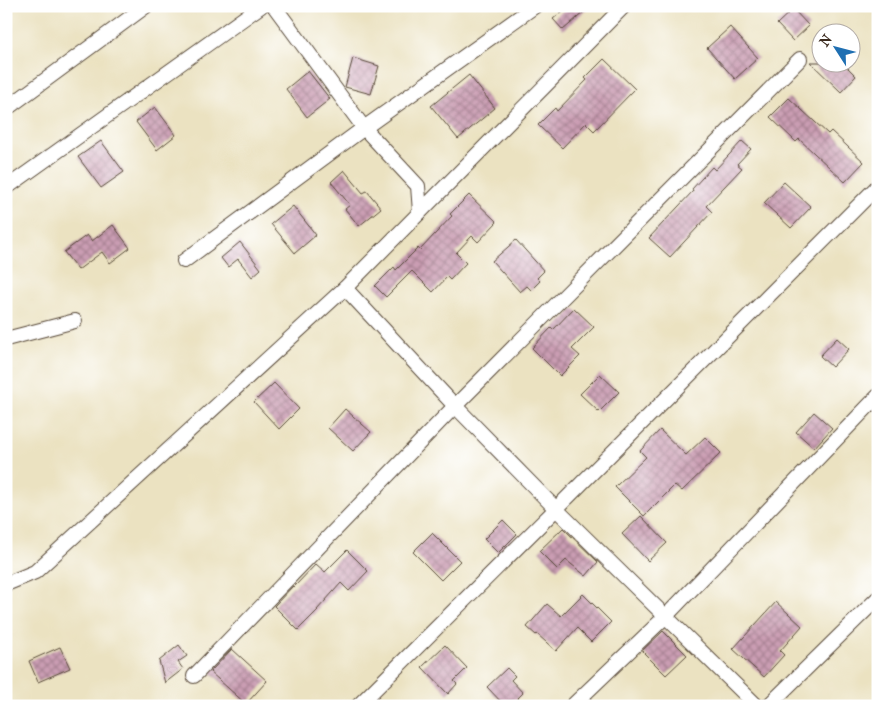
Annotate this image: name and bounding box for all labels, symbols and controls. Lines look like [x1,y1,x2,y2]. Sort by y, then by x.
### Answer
north arrow [812,22,862,72]
text: N [816,31,836,50]

